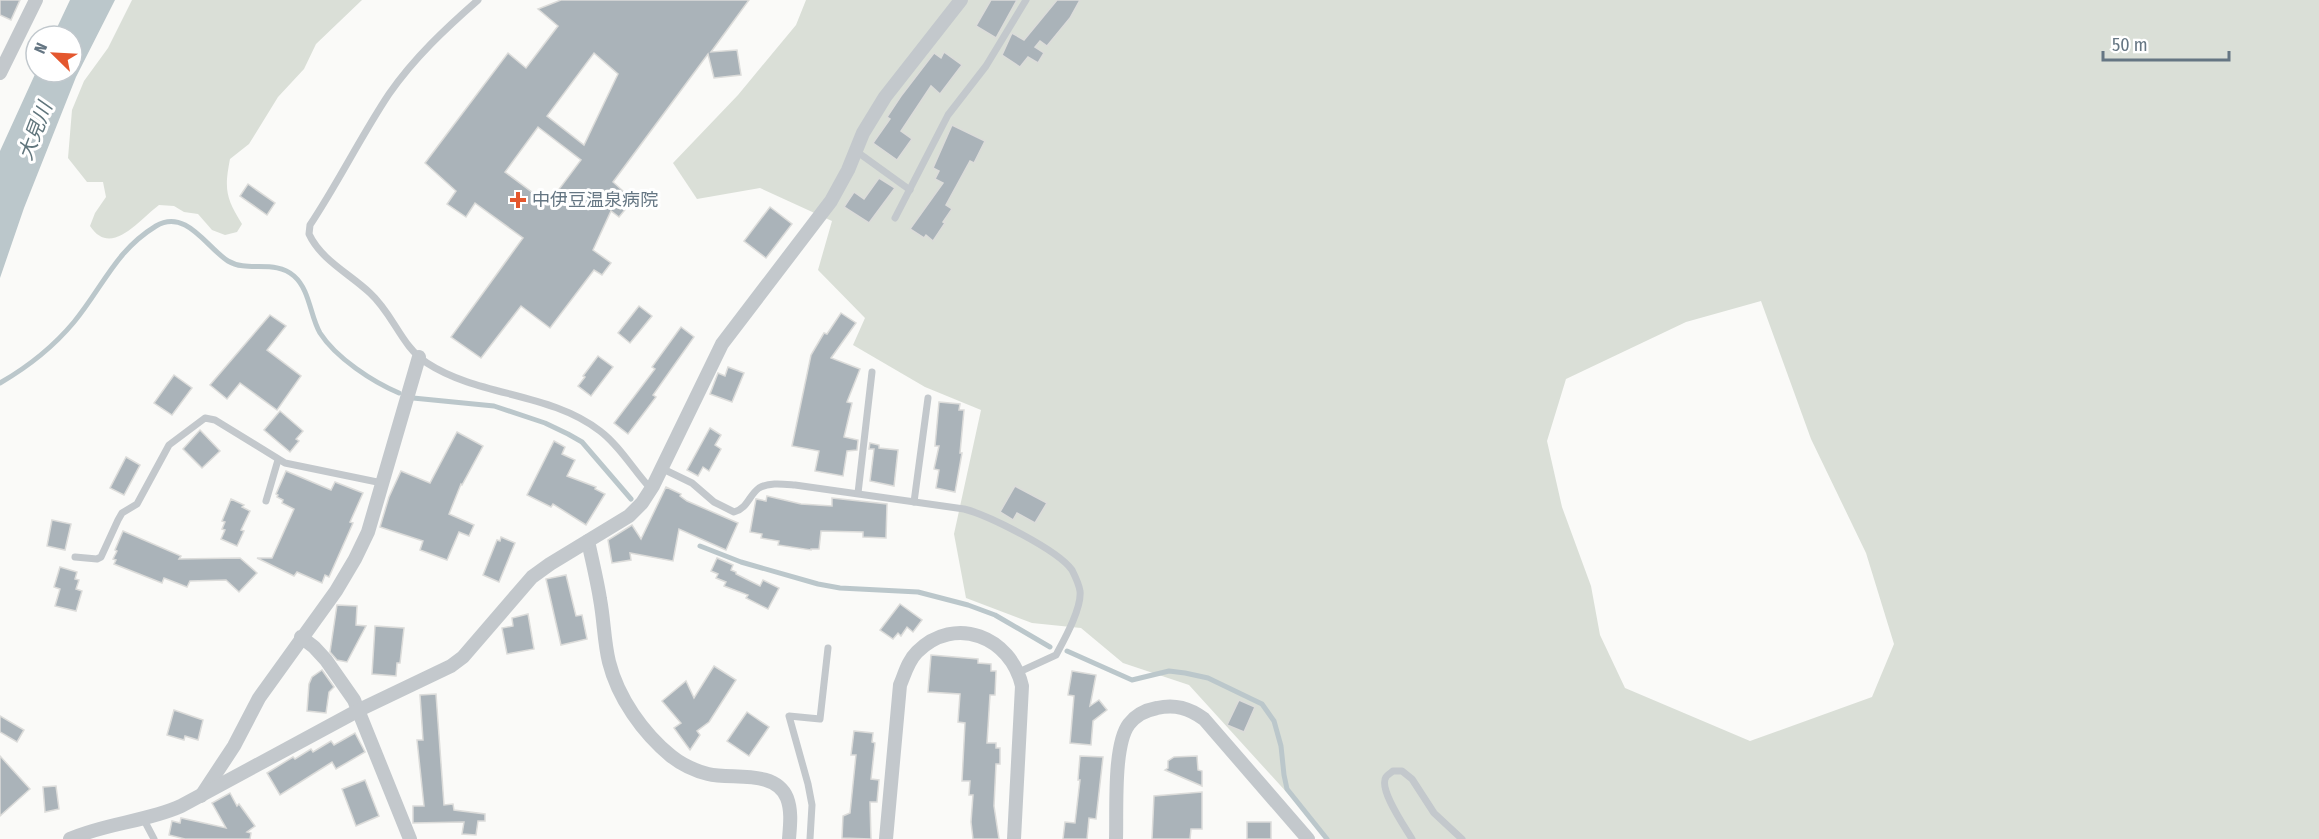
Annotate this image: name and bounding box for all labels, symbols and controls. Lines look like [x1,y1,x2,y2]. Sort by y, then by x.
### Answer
north arrow [24,24,84,84]
scale bar [2103,24,2229,62]
text: 50 m [2112,34,2148,56]
text: N [30,40,51,56]
water label: 大見川 [13,97,58,163]
place label: 中伊豆温泉病院 [532,189,658,211]
marker: 中伊豆温泉病院 [509,191,527,209]

